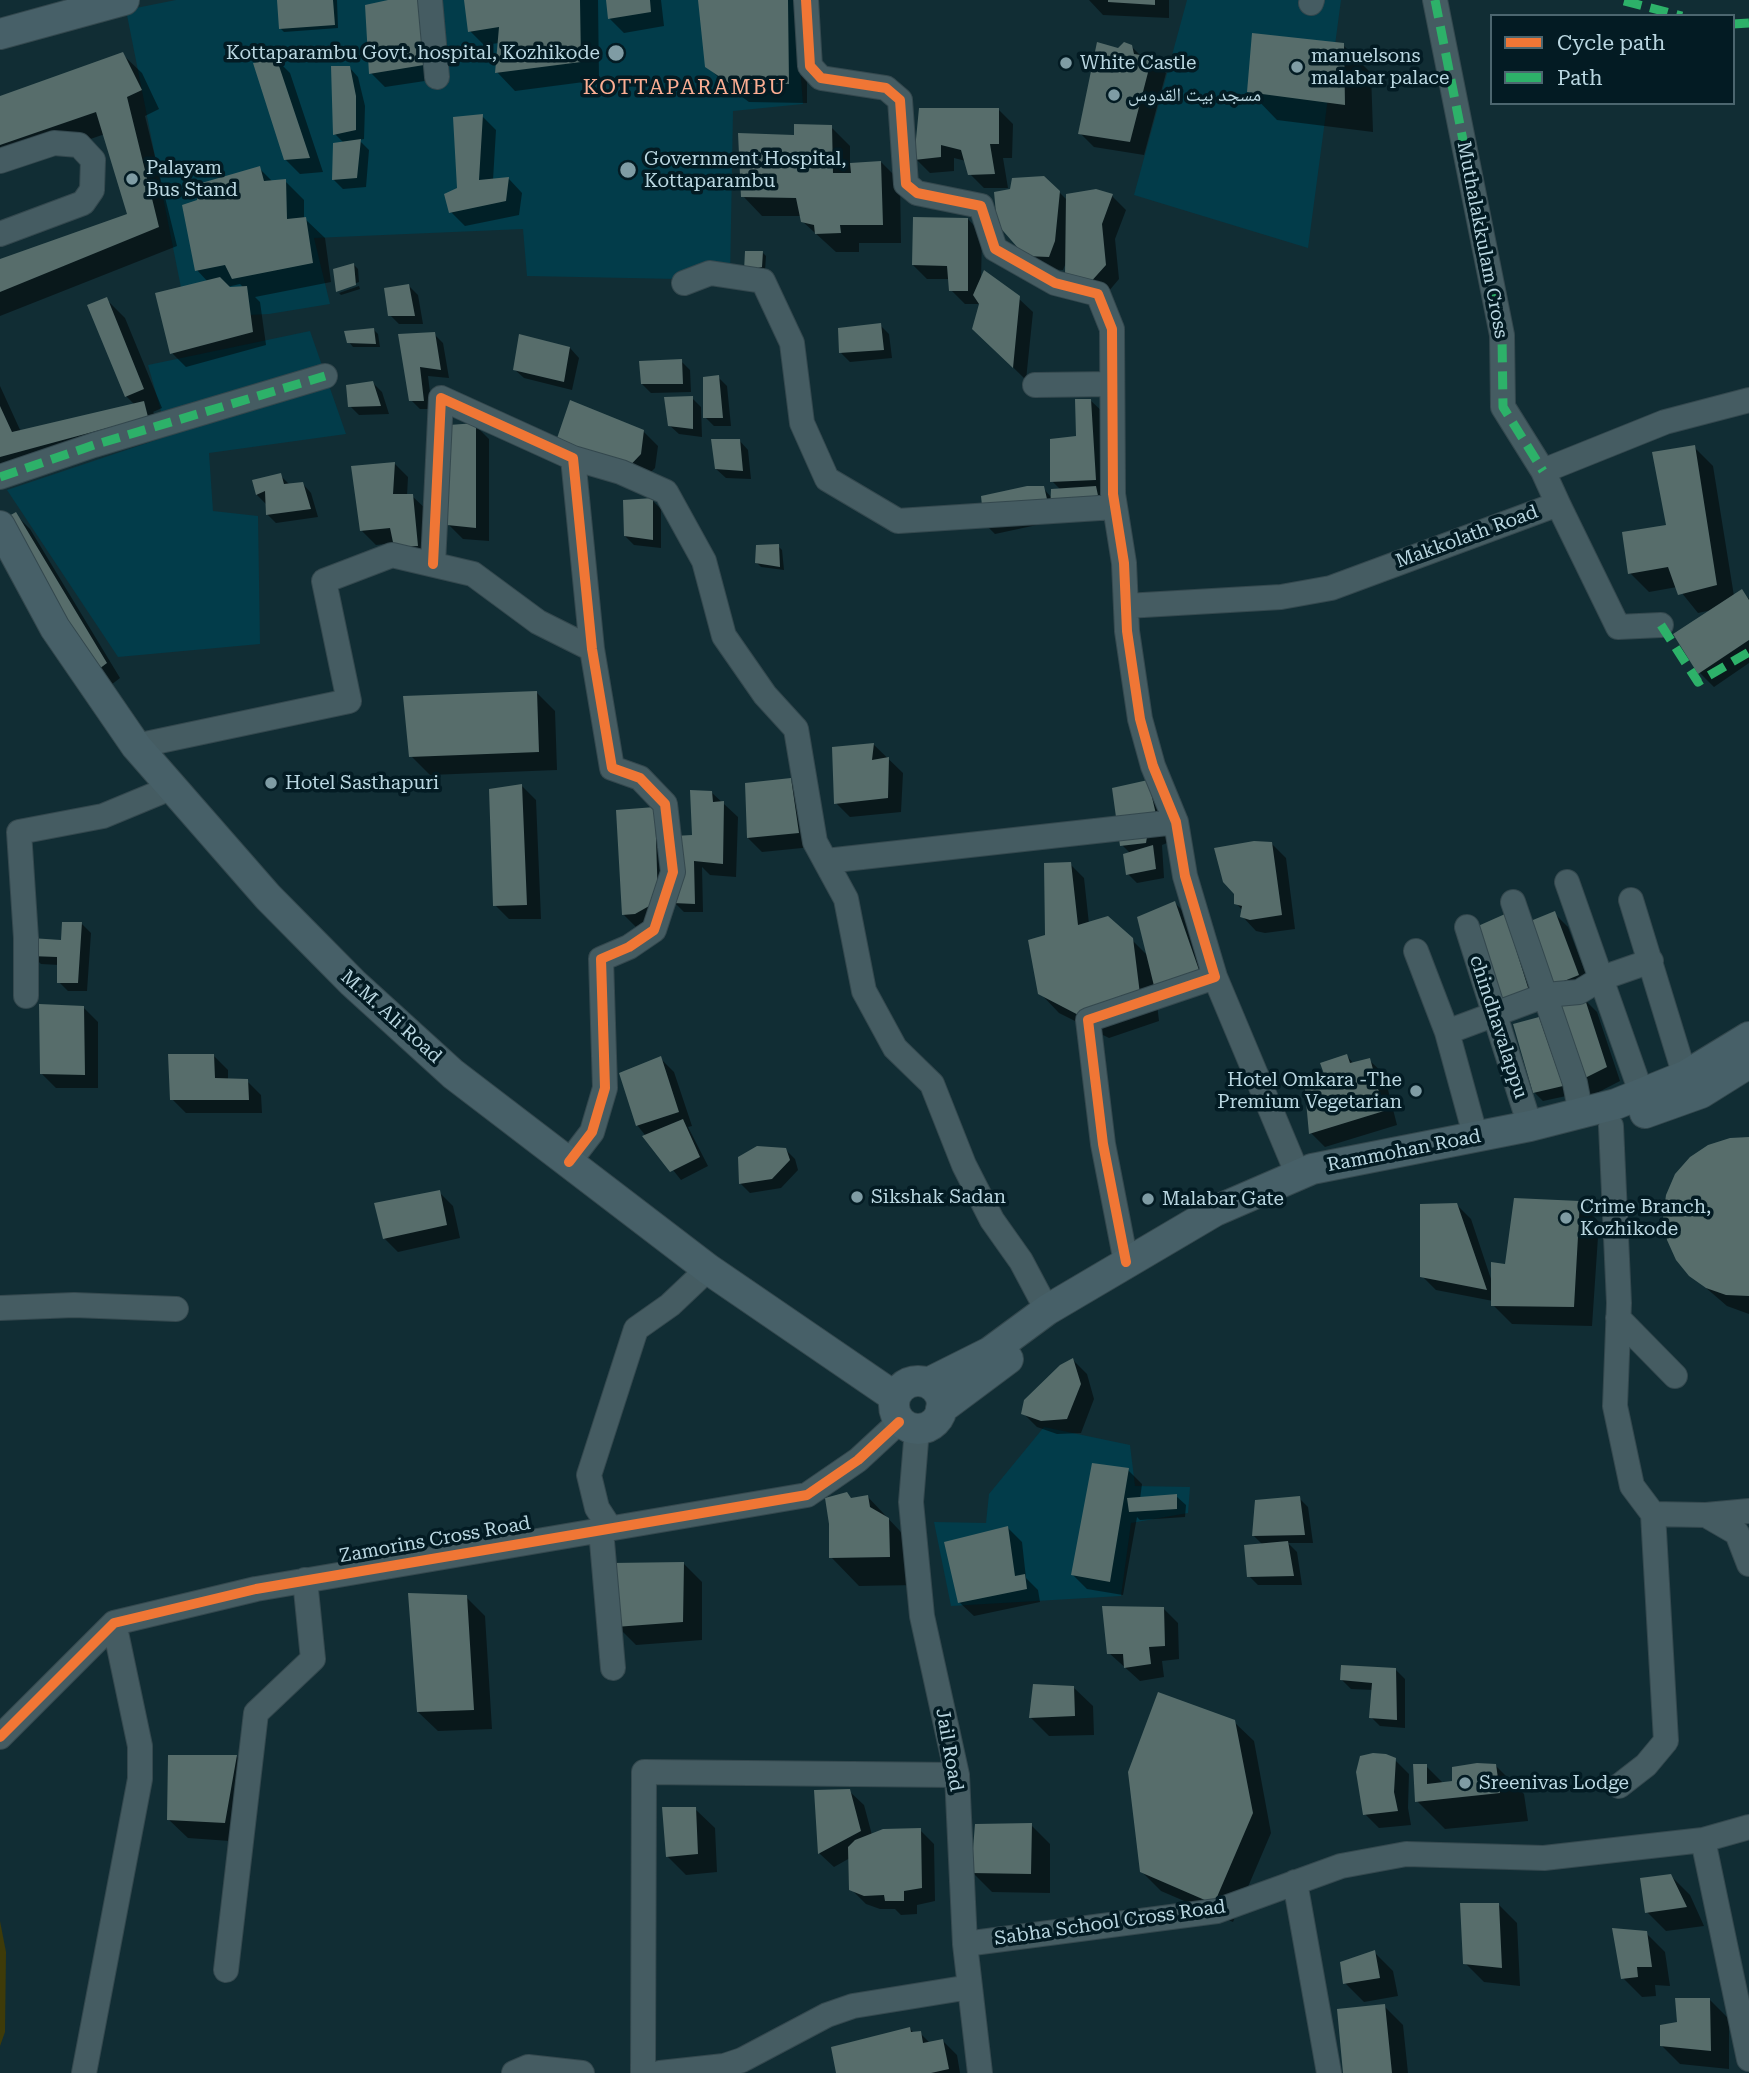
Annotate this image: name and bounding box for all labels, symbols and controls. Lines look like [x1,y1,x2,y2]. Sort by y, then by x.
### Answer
legend [1490,14,1735,105]
text: Cycle path [1557,31,1665,55]
place label: Kottaparambu Govt. hospital, Kozhikode [226,42,600,64]
marker: Kottaparambu Govt. hospital, Kozhikode [606,43,626,63]
place label: manuelsons malabar palace [1311,45,1449,89]
place label: White Castle [1080,52,1196,74]
marker: White Castle [1058,55,1074,71]
marker: manuelsons malabar palace [1289,59,1305,75]
text: Path [1557,66,1603,90]
district label: KOTTAPARAMBU [584,75,786,101]
place label: مسجد بیت القدوس [1128,84,1261,106]
marker: مسجد بیت القدوس [1106,87,1122,103]
street label: Muthalakkulam Cross [1452,140,1512,340]
place label: Government Hospital, Kottaparambu [644,148,847,192]
place label: Palayam Bus Stand [146,157,238,201]
marker: Government Hospital, Kottaparambu [618,160,638,180]
marker: Palayam Bus Stand [124,171,140,187]
street label: Makkolath Road [1393,501,1541,573]
place label: Hotel Sasthapuri [285,772,439,794]
marker: Hotel Sasthapuri [263,775,279,791]
street label: chindhavalappu [1464,952,1532,1102]
street label: M.M. Ali Road [336,966,446,1068]
place label: Hotel Omkara -The Premium Vegetarian [1217,1069,1402,1113]
marker: Hotel Omkara -The Premium Vegetarian [1408,1083,1424,1099]
street label: Rammohan Road [1325,1125,1483,1177]
place label: Sikshak Sadan [871,1186,1006,1208]
place label: Malabar Gate [1162,1188,1284,1210]
marker: Sikshak Sadan [849,1189,865,1205]
marker: Malabar Gate [1140,1191,1156,1207]
place label: Crime Branch, Kozhikode [1580,1196,1711,1240]
marker: Crime Branch, Kozhikode [1558,1210,1574,1226]
street label: Zamorins Cross Road [338,1512,532,1568]
street label: Jail Road [930,1707,968,1793]
place label: Sreenivas Lodge [1479,1772,1629,1794]
marker: Sreenivas Lodge [1457,1775,1473,1791]
street label: Sabha School Cross Road [993,1895,1227,1951]

